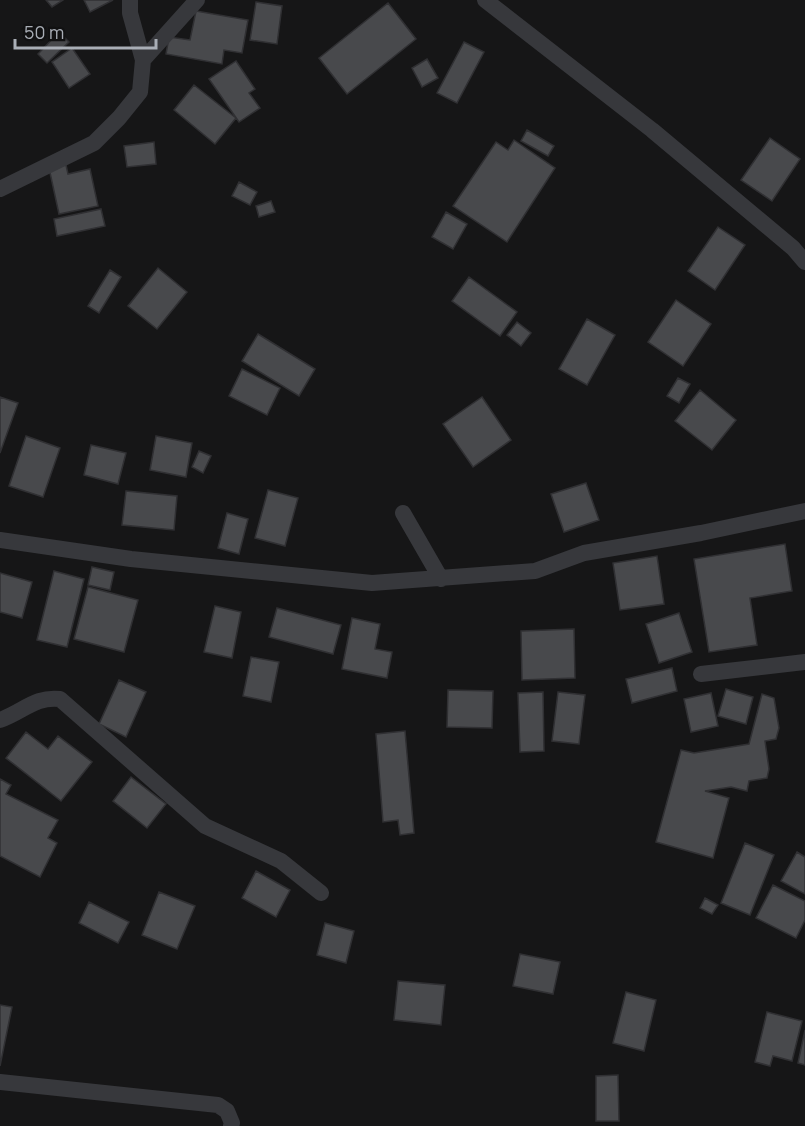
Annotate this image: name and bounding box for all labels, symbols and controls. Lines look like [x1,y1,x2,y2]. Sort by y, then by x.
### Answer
scale bar [15,12,156,50]
text: 50 m [24,20,64,44]

